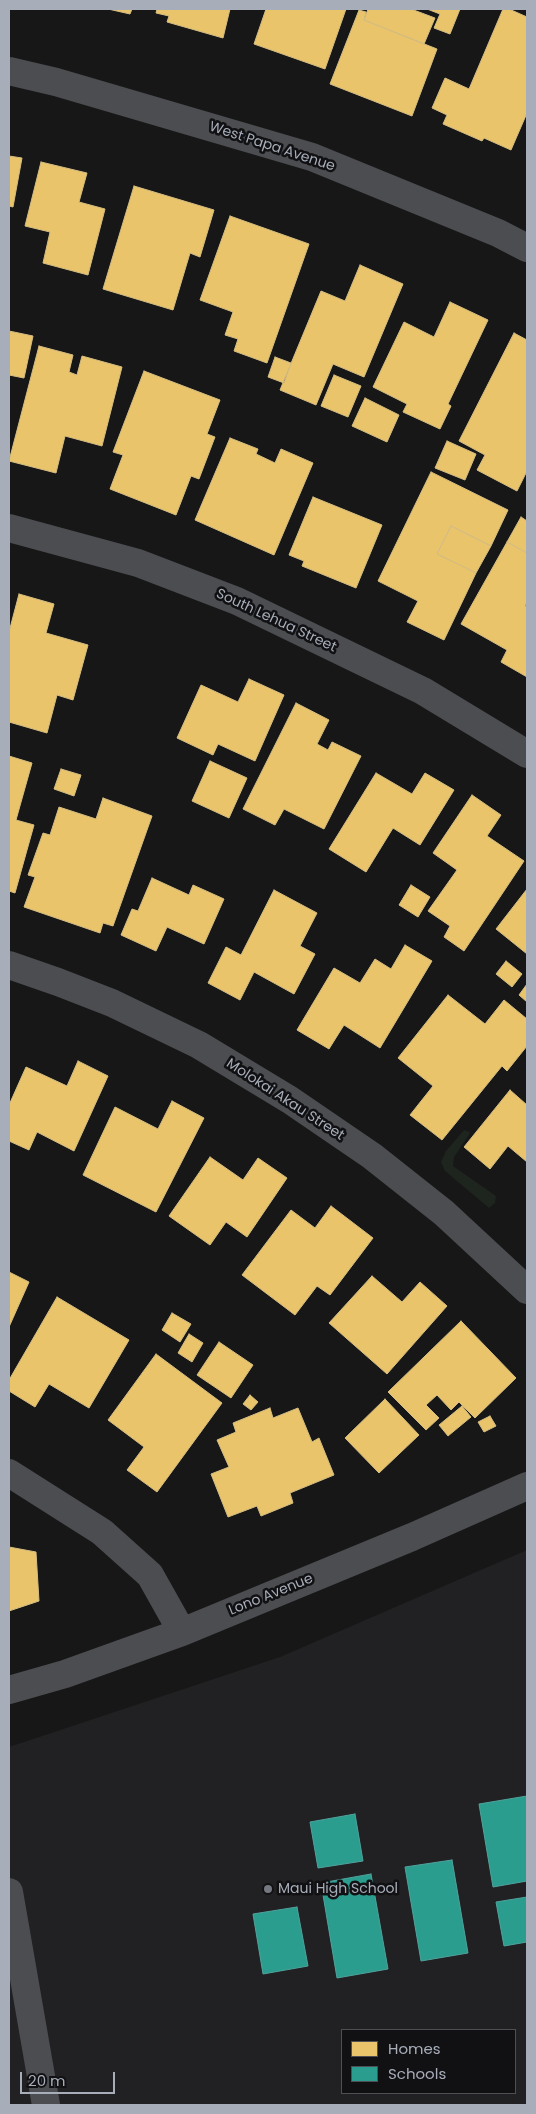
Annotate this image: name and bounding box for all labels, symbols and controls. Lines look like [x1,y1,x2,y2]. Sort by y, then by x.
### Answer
street label: West Papa Avenue [207,119,337,175]
street label: South Lehua Street [213,586,339,656]
street label: Molokai Akau Street [223,1056,347,1144]
street label: Lono Avenue [226,1570,316,1620]
place label: Maui High School [278,1881,398,1897]
marker: Maui High School [262,1883,274,1895]
legend [341,2029,516,2094]
text: Homes [388,2038,441,2059]
scale bar [22,2062,118,2094]
text: Schools [388,2063,446,2084]
text: 20 m [28,2070,66,2091]

